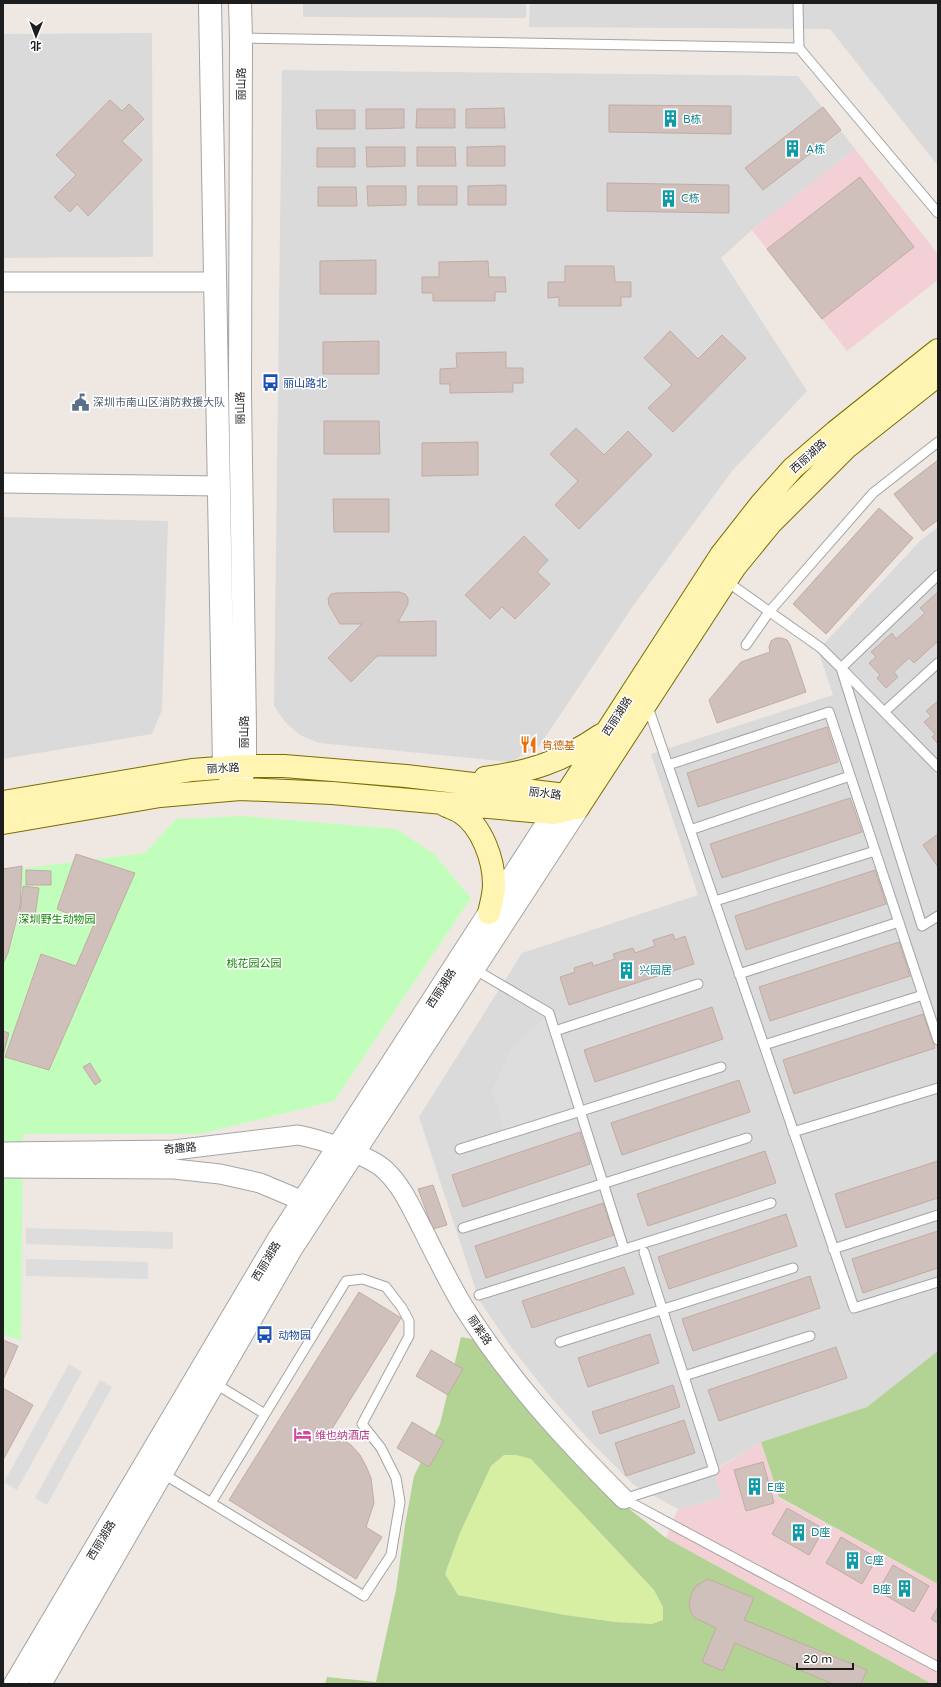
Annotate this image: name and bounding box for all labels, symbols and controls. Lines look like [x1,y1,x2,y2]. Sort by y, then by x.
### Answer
north arrow [16,16,56,56]
text: 北 [30,39,41,52]
street label: 丽山路 [235,68,248,101]
building icon: B栋 [660,109,680,129]
place label: B栋 [683,113,702,126]
building icon: A栋 [783,139,803,159]
place label: A栋 [806,143,825,156]
building icon: C栋 [658,188,678,208]
place label: C栋 [681,192,700,205]
bus stop icon: 丽山路北 [260,373,280,393]
place label: 丽山路北 [283,377,327,390]
street label: 丽山路 [234,391,247,425]
public building icon: 深圳市南山区消防救援大队 [70,392,90,412]
place label: 深圳市南山区消防救援大队 [93,396,225,409]
street label: 西丽湖路 [788,437,829,476]
street label: 西丽湖路 [600,694,635,738]
street label: 丽山路 [238,716,251,749]
restaurant icon: 肯德基 [519,735,539,755]
place label: 肯德基 [542,739,575,752]
street label: 丽水路 [206,761,240,776]
street label: 丽水路 [528,785,562,802]
park label: 深圳野生动物园 [19,913,96,926]
park label: 桃花园公园 [227,957,282,970]
building icon: 兴园居 [616,960,636,980]
place label: 兴园居 [639,964,672,977]
street label: 西丽湖路 [424,966,459,1010]
street label: 奇趣路 [163,1141,197,1156]
street label: 西丽湖路 [250,1239,283,1283]
street label: 丽紫路 [465,1313,494,1348]
bus stop icon: 动物园 [255,1325,275,1345]
place label: 动物园 [278,1329,311,1342]
hotel icon: 维也纳酒店 [292,1425,312,1445]
place label: 维也纳酒店 [315,1429,370,1442]
building icon: E座 [744,1477,764,1497]
place label: E座 [767,1481,785,1494]
street label: 西丽湖路 [85,1518,118,1562]
building icon: D座 [788,1522,808,1542]
place label: D座 [811,1526,830,1539]
building icon: C座 [842,1550,862,1570]
place label: C座 [865,1554,884,1567]
building icon: B座 [894,1579,914,1599]
place label: B座 [872,1583,891,1596]
scale bar [797,1645,853,1671]
text: 20 m [803,1652,832,1666]

